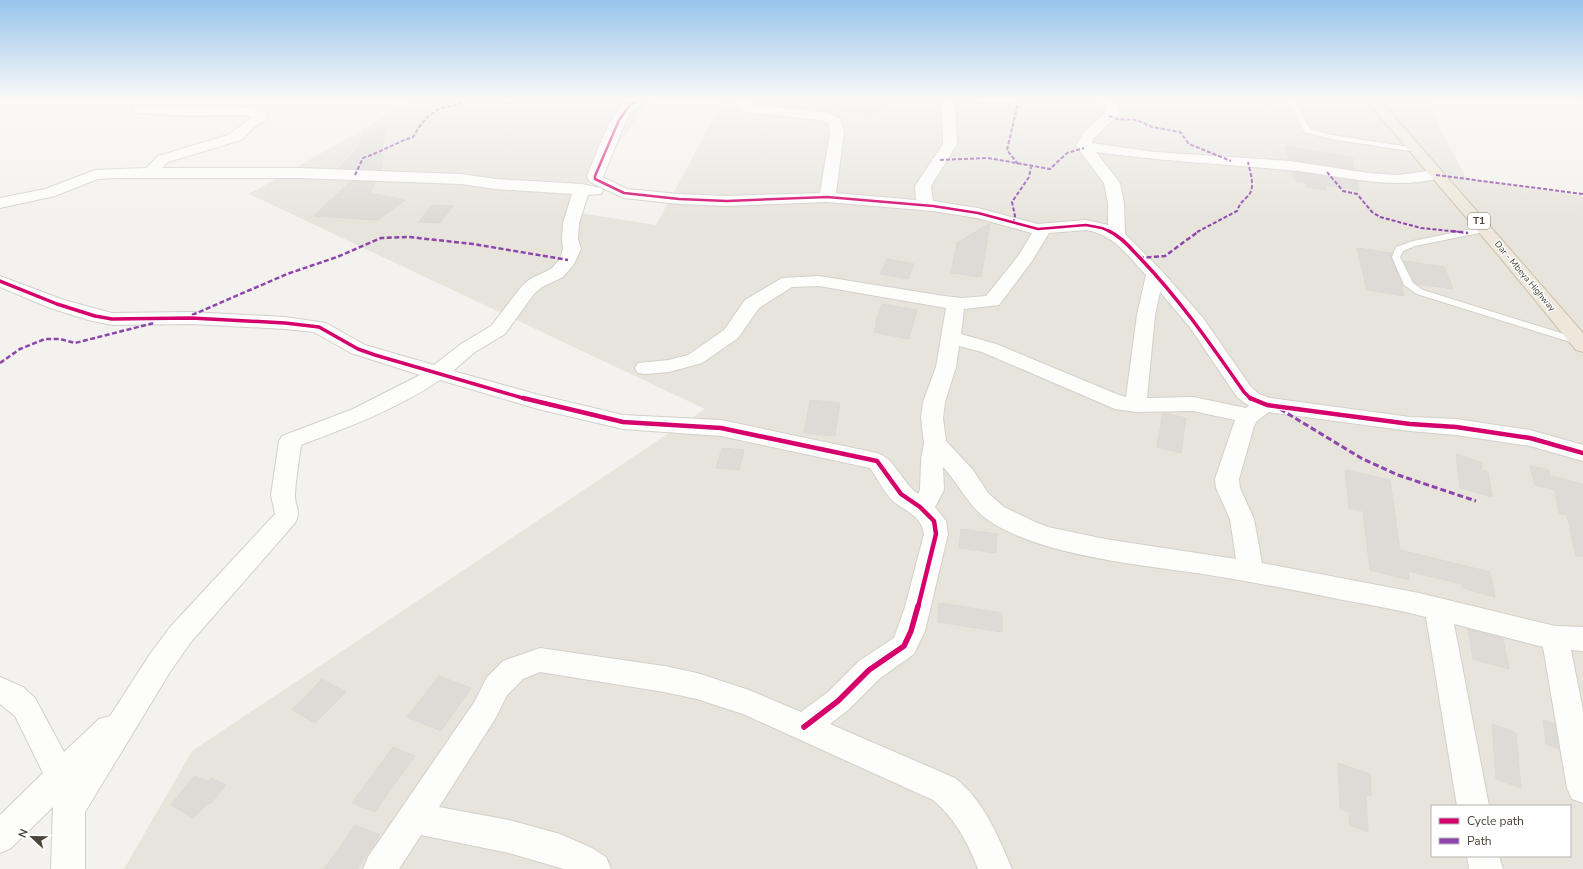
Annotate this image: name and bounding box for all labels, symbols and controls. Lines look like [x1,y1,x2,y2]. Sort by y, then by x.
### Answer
road number: T1 [1468,213,1490,229]
street label: Dar - Mbeya Highway [1492,238,1558,314]
legend [1431,805,1571,857]
text: Cycle path [1467,813,1524,829]
north arrow [12,817,52,857]
text: N [15,827,32,840]
text: Path [1467,833,1492,849]

